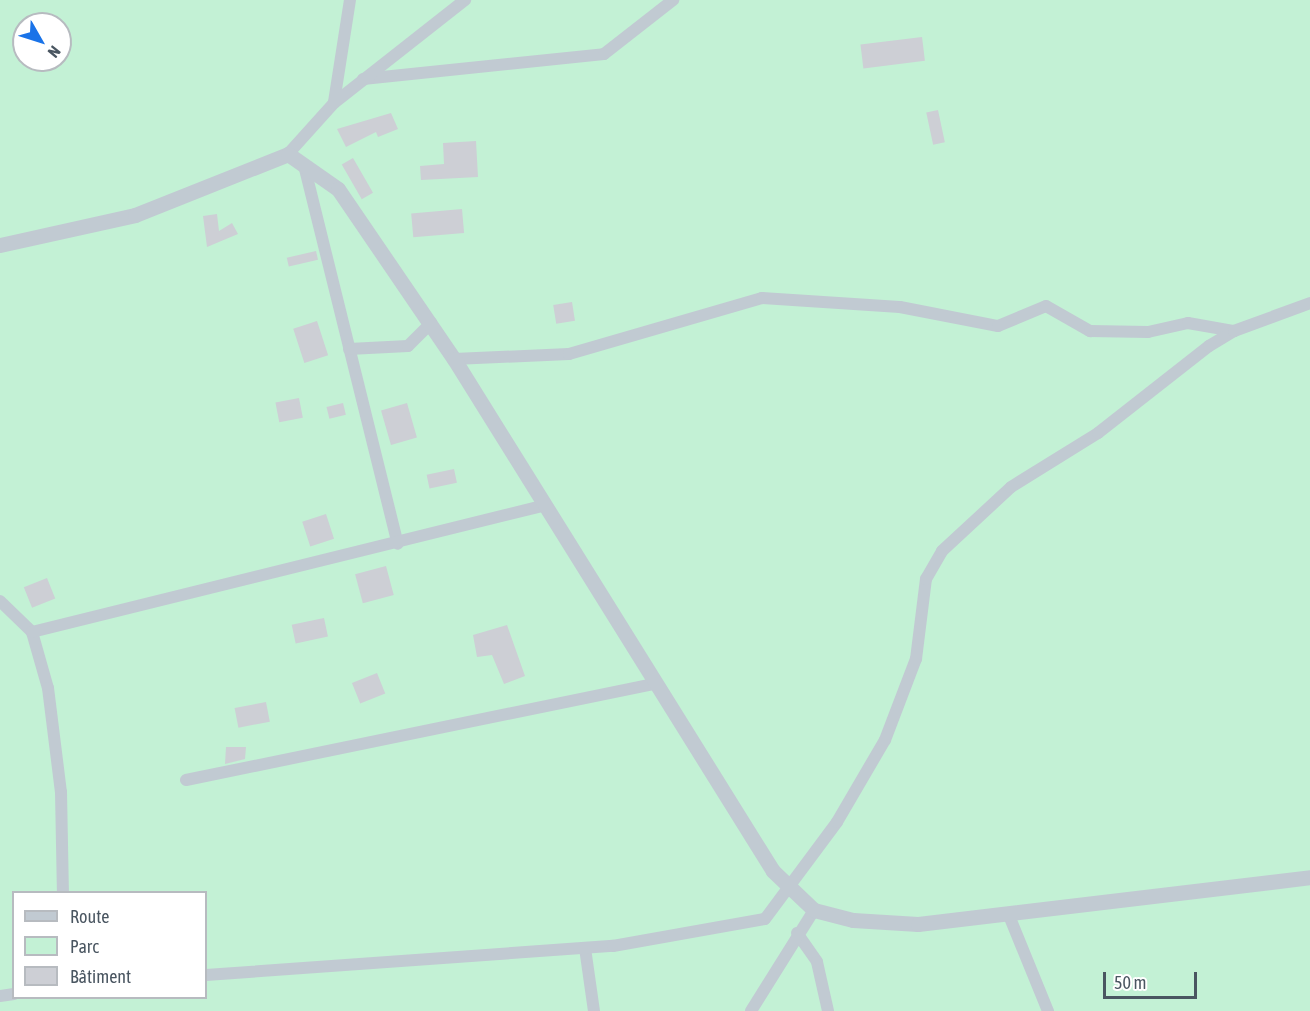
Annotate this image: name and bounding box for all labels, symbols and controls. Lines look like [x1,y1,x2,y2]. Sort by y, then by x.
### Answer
north arrow [12,12,72,72]
text: N [44,43,64,61]
legend [12,891,207,999]
text: Route [70,906,109,927]
text: Parc [70,936,99,957]
scale bar [1106,960,1200,998]
text: Bâtiment [70,966,131,987]
text: 50 m [1114,972,1146,993]

